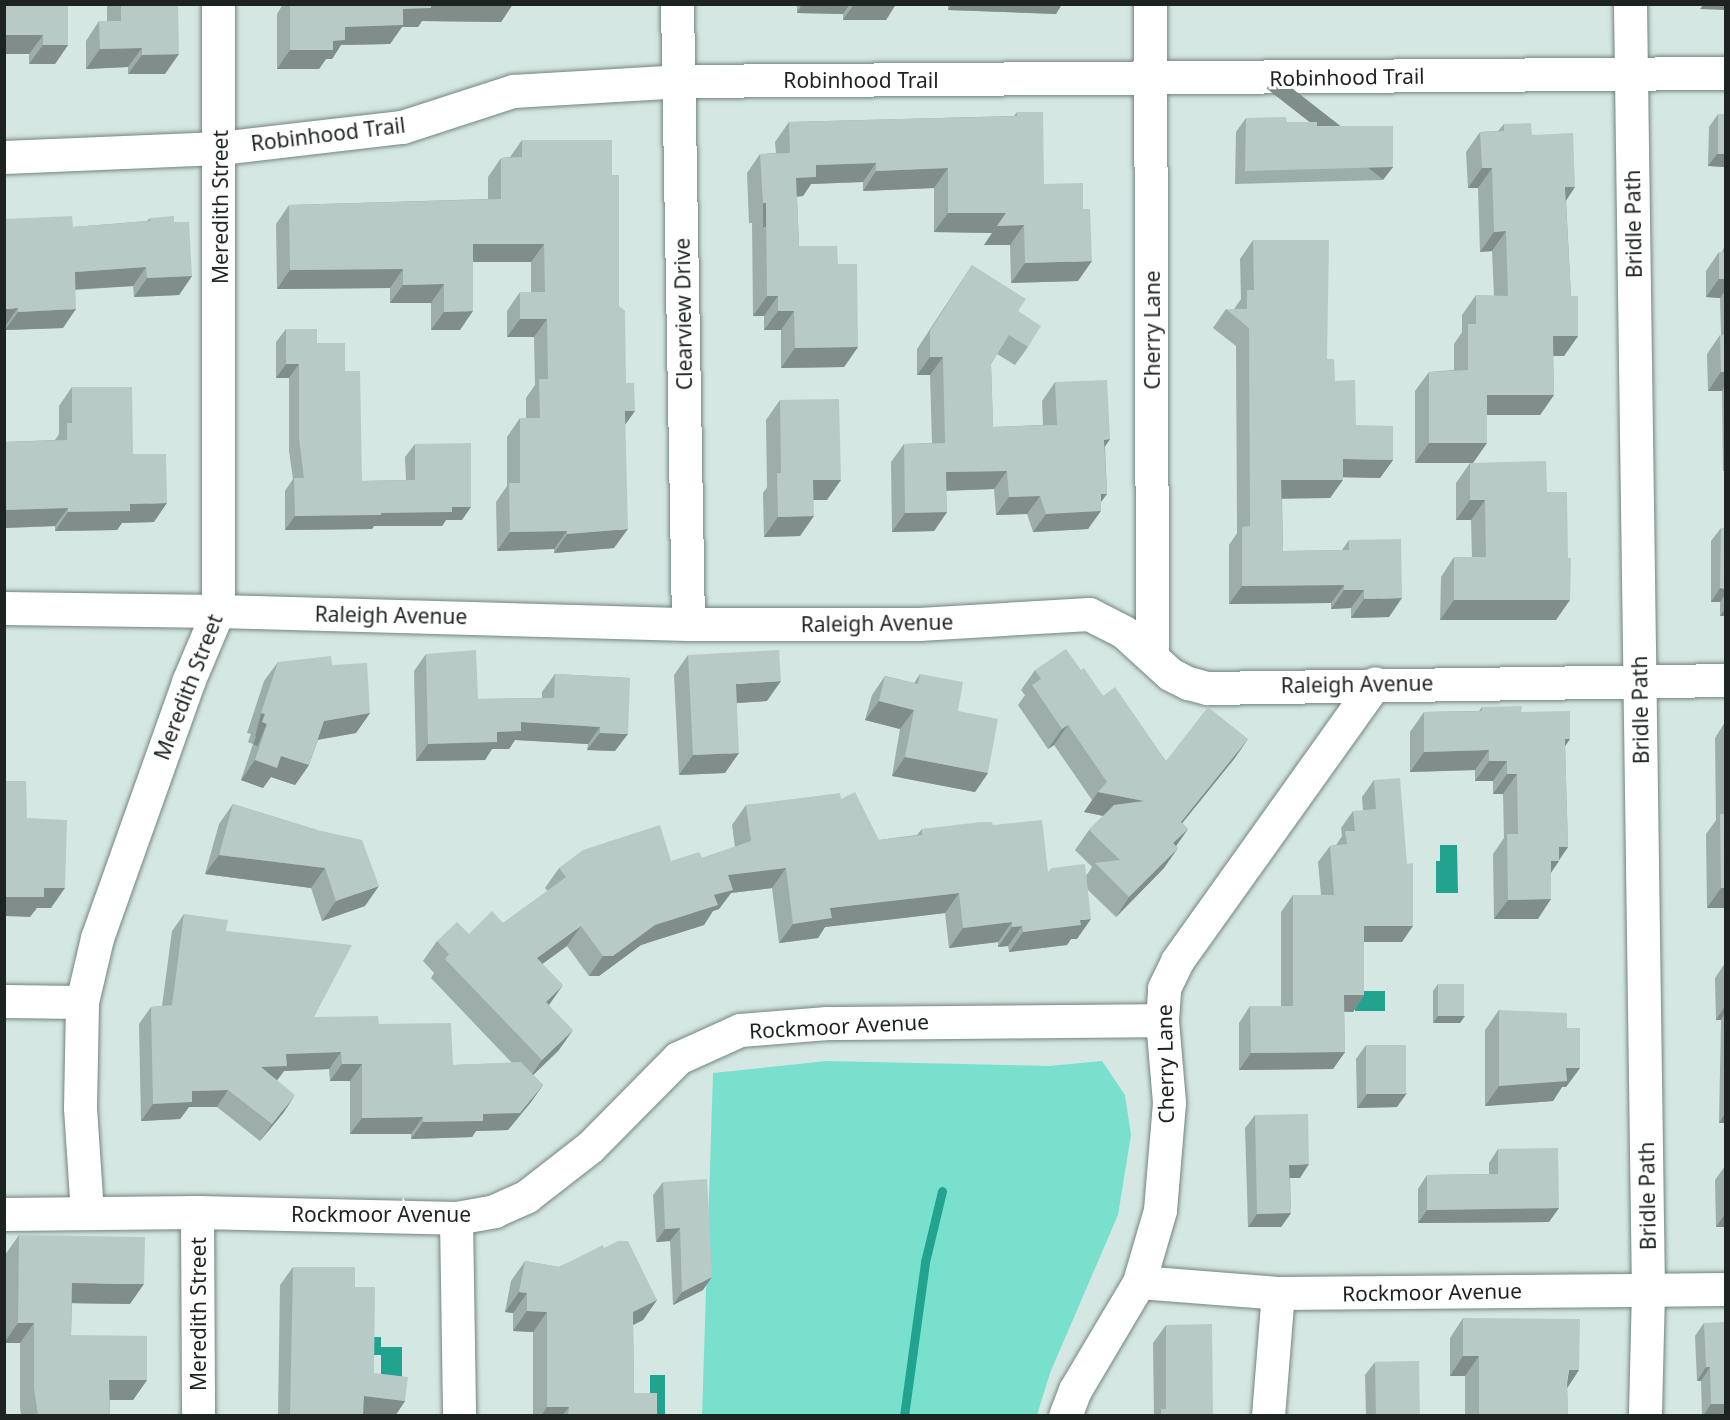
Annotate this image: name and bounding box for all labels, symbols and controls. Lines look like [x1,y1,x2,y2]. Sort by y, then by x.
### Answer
street label: Robinhood Trail [1269,63,1425,91]
street label: Robinhood Trail [783,67,939,93]
street label: Robinhood Trail [249,112,407,156]
street label: Meredith Street [207,130,233,284]
street label: Bridle Path [1619,170,1647,278]
street label: Clearview Drive [669,238,697,390]
street label: Cherry Lane [1139,270,1165,390]
street label: Raleigh Avenue [314,601,468,629]
street label: Raleigh Avenue [800,609,954,637]
street label: Meredith Street [149,611,227,763]
street label: Bridle Path [1626,656,1654,764]
street label: Raleigh Avenue [1280,670,1434,698]
street label: Cherry Lane [1151,1004,1179,1124]
street label: Rockmoor Avenue [748,1009,930,1043]
street label: Bridle Path [1633,1142,1661,1250]
street label: Rockmoor Avenue [291,1201,471,1227]
street label: Meredith Street [185,1237,211,1391]
street label: Rockmoor Avenue [1342,1278,1522,1306]

